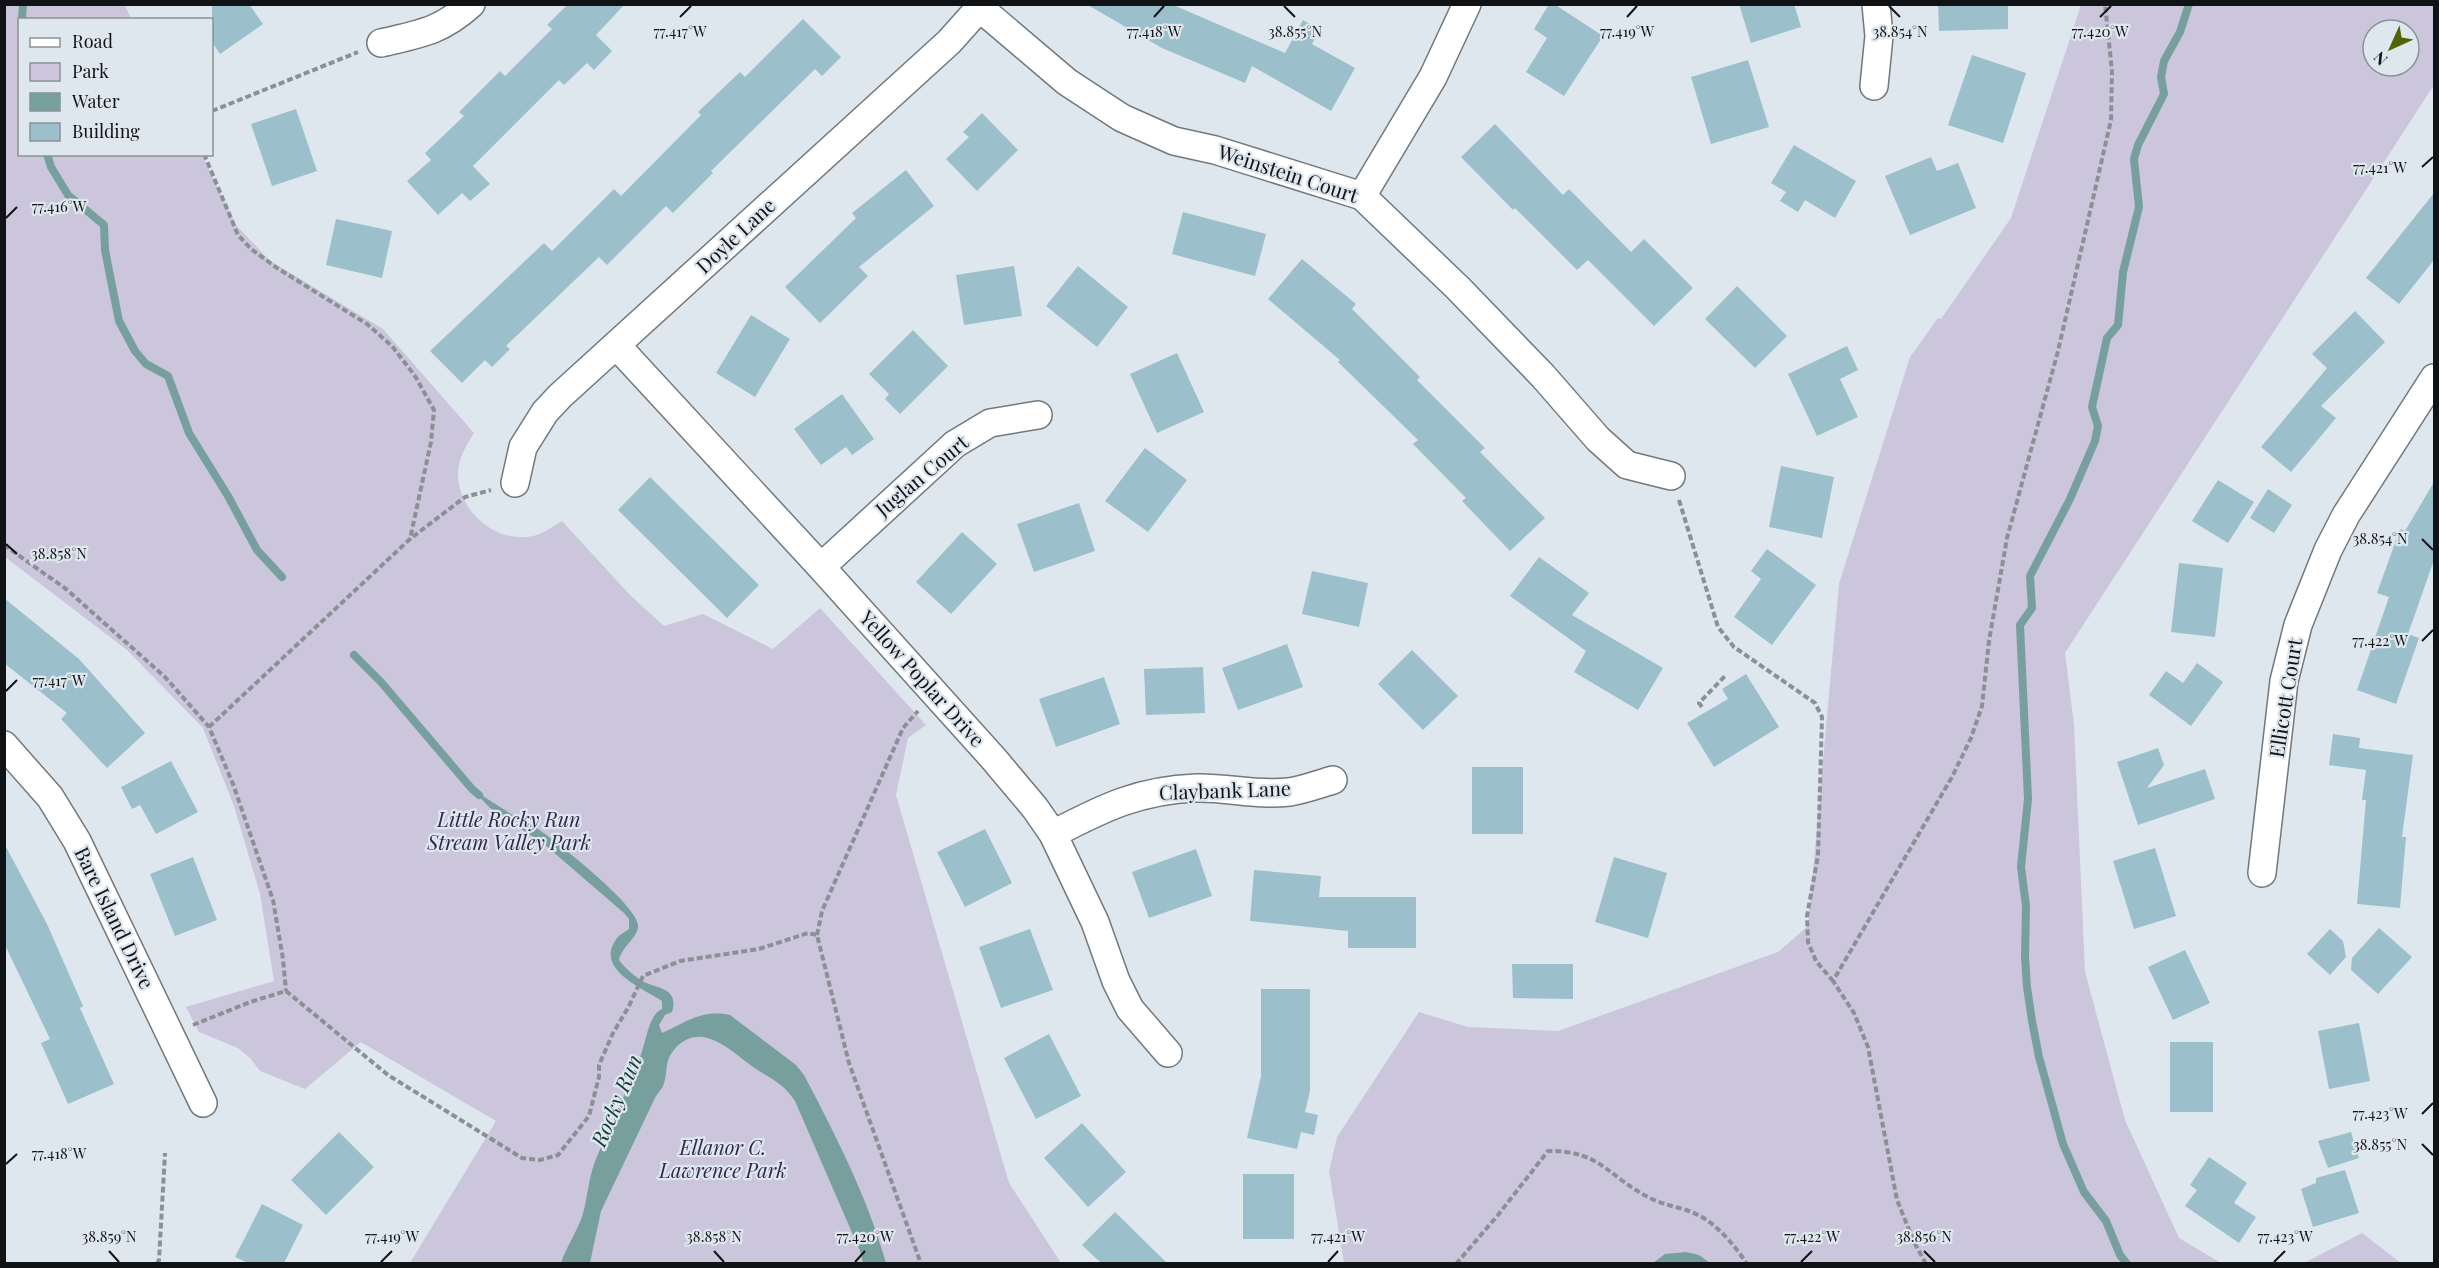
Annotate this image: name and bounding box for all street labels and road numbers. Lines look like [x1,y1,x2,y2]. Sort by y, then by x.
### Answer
street label: Weinstein Court [1214,137,1363,208]
street label: Doyle Lane [689,191,780,279]
street label: Juglan Court [868,427,974,522]
street label: Yellow Poplar Drive [854,603,992,752]
street label: Ellicott Court [2262,635,2307,759]
street label: Claybank Lane [1158,774,1291,805]
street label: Bare Island Drive [69,842,161,993]

